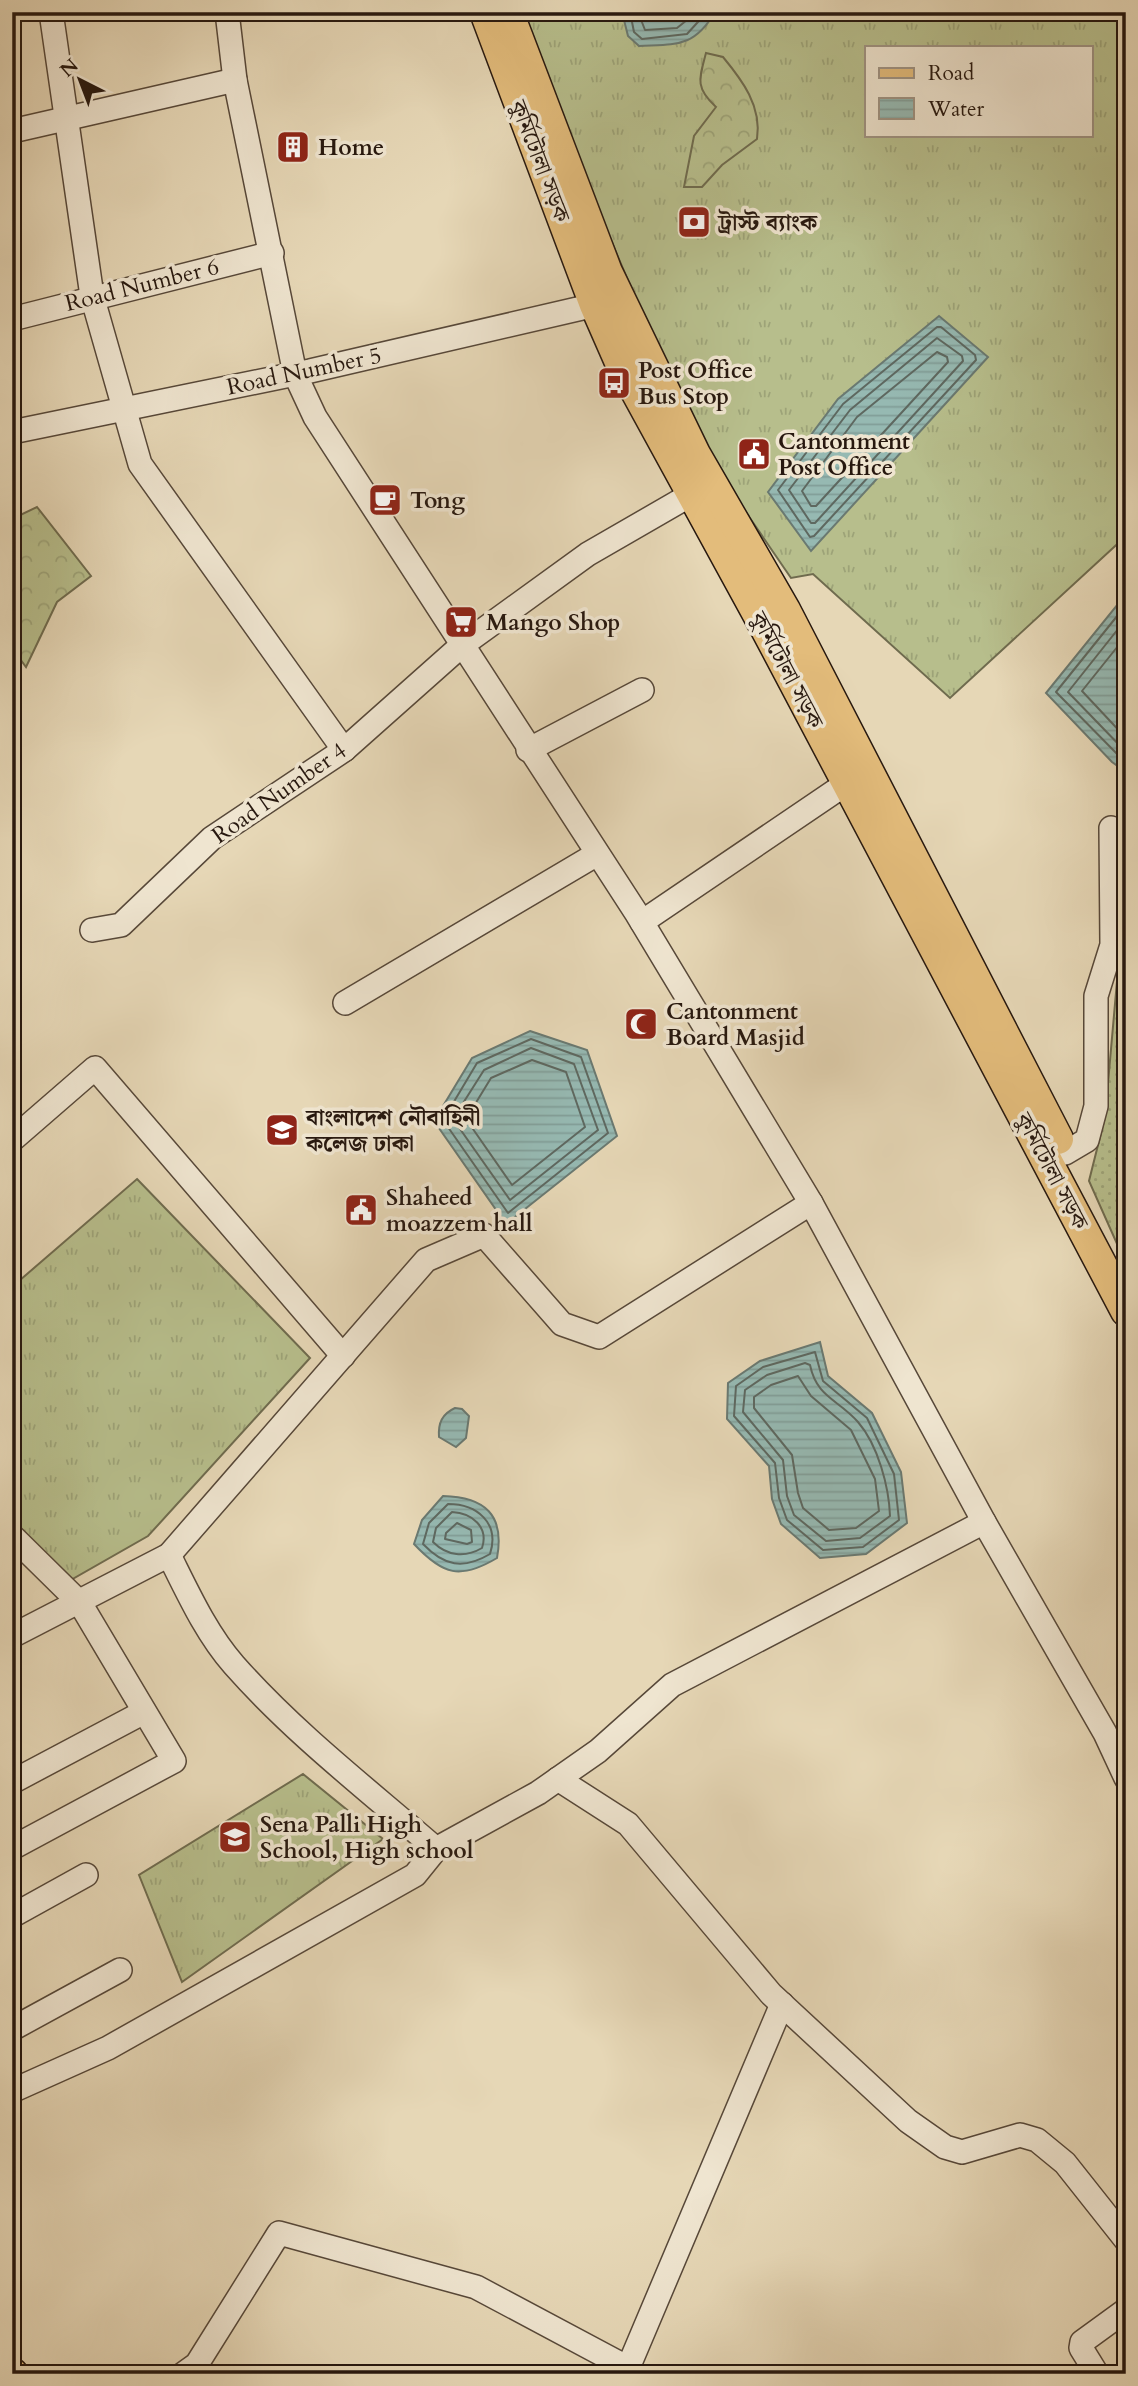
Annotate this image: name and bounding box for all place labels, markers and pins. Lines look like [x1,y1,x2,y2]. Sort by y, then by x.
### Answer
building icon: Home [274,128,312,166]
place label: Home [318,132,384,163]
bank icon: ট্রাস্ট ব্যাংক [675,203,713,241]
place label: ট্রাস্ট ব্যাংক [717,207,818,238]
place label: Post Office Bus Stop [638,355,753,412]
bus stop icon: Post Office Bus Stop [595,364,633,402]
place label: Cantonment Post Office [778,426,910,483]
public building icon: Cantonment Post Office [735,435,773,473]
cafe icon: Tong [366,481,404,519]
place label: Tong [410,485,465,516]
supermarket icon: Mango Shop [442,603,480,641]
place label: Mango Shop [486,607,620,638]
place label: Cantonment Board Masjid [666,996,805,1053]
mosque icon: Cantonment Board Masjid [622,1005,660,1043]
place label: বাংলাদেশ নৌবাহিনী কলেজ ঢাকা [305,1102,481,1159]
school or university icon: বাংলাদেশ নৌবাহিনী কলেজ ঢাকা [263,1111,301,1149]
place label: Shaheed moazzem hall [386,1182,533,1239]
public building icon: Shaheed moazzem hall [342,1191,380,1229]
place label: Sena Palli High School, High school [260,1809,474,1866]
school or university icon: Sena Palli High School, High school [216,1818,254,1856]

